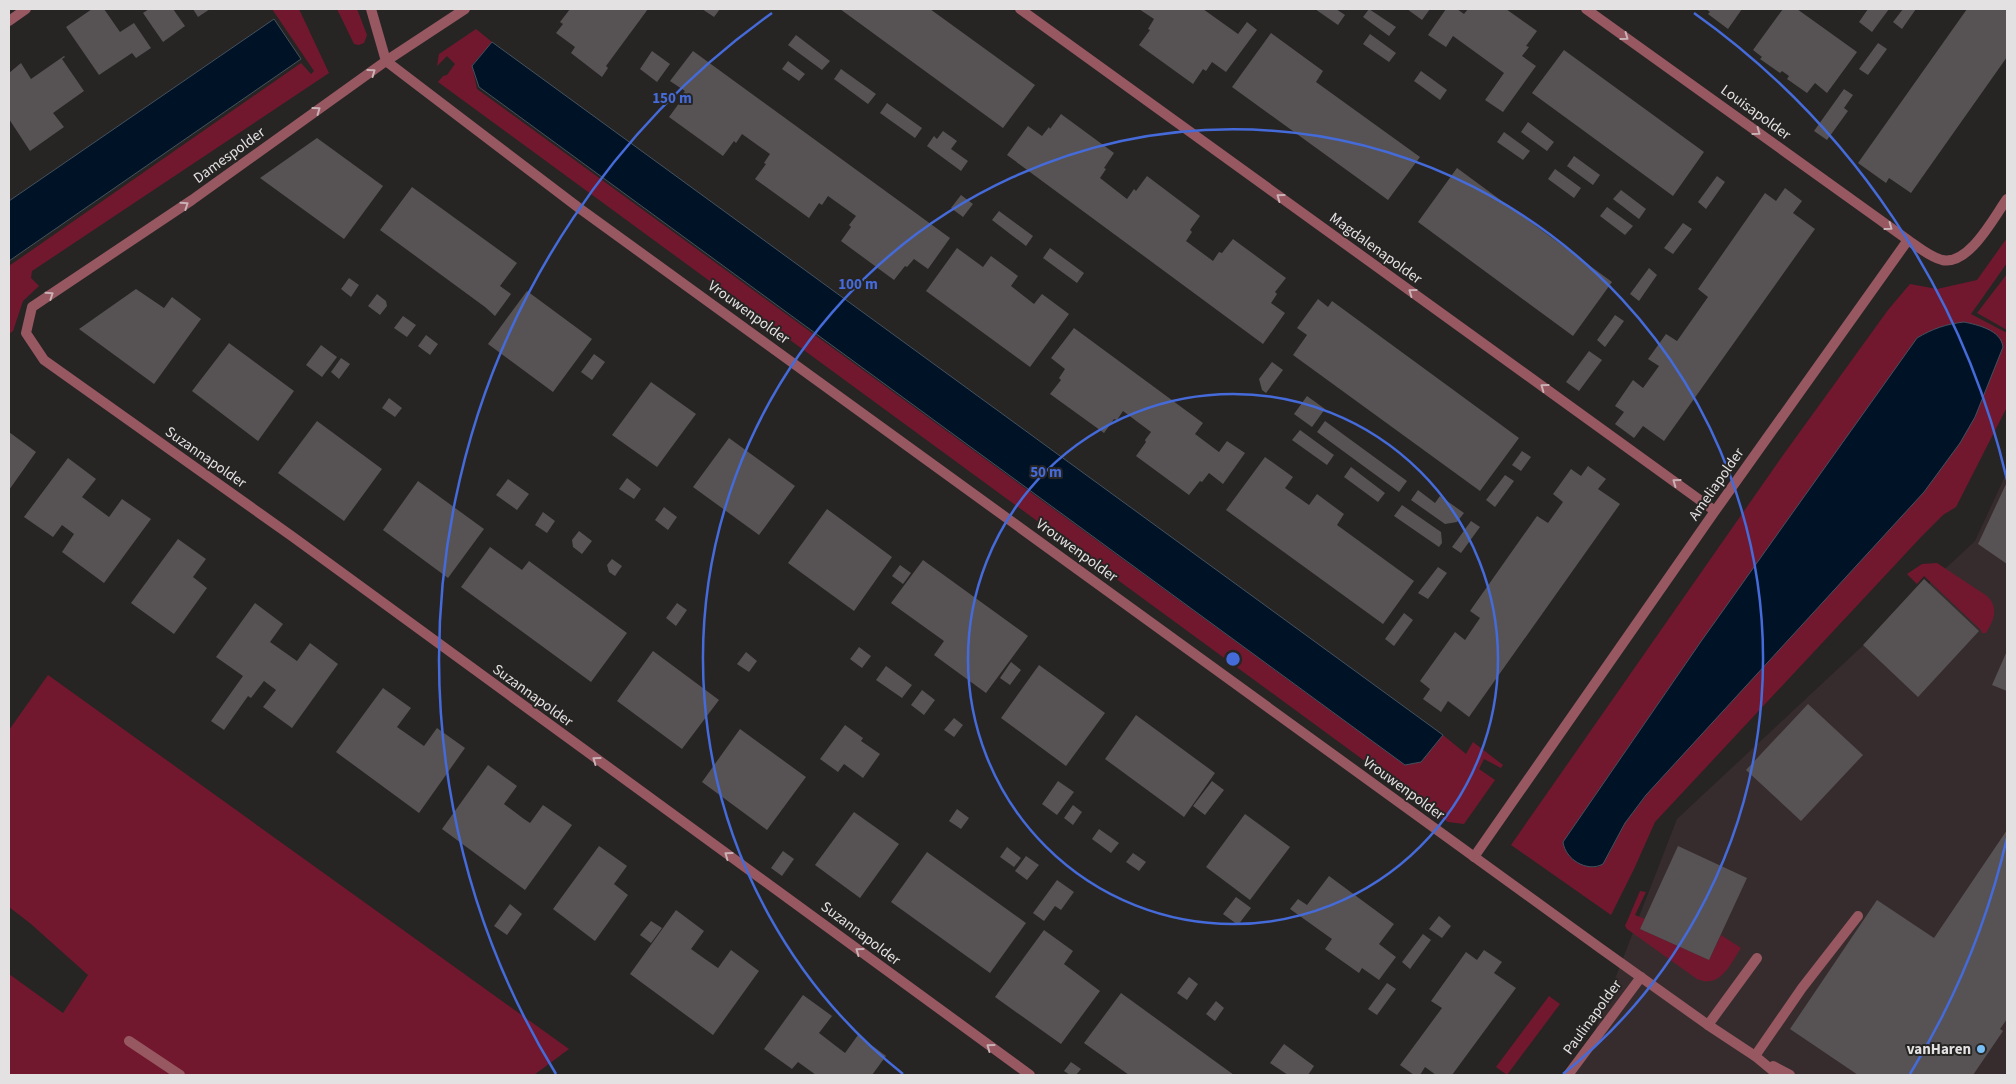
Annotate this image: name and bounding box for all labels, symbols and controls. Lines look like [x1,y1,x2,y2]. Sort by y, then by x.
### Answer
one-way arrow [1619,31,1629,40]
one-way arrow [366,69,375,77]
street label: Louisapolder [1716,80,1796,146]
text: 150 m [652,88,692,109]
one-way arrow [311,107,321,116]
street label: Damespolder [189,122,270,189]
one-way arrow [1752,126,1761,135]
one-way arrow [1276,194,1286,203]
one-way arrow [179,202,189,211]
street label: Magdalenapolder [1325,208,1427,290]
one-way arrow [1884,220,1893,230]
text: 100 m [838,274,878,295]
street label: Vrouwenpolder [704,276,795,350]
one-way arrow [1408,289,1418,298]
one-way arrow [44,292,54,301]
one-way arrow [1540,384,1550,393]
street label: Suzannapolder [161,422,251,494]
street label: Ameliapolder [1684,443,1750,525]
text: 50 m [1030,462,1062,483]
one-way arrow [1672,479,1681,488]
street label: Vrouwenpolder [1032,514,1123,588]
centre of rings [1224,650,1242,668]
street label: Suzannapolder [488,659,578,732]
street label: Vrouwenpolder [1359,752,1450,826]
one-way arrow [592,757,602,766]
one-way arrow [724,852,734,861]
street label: Suzannapolder [816,896,906,971]
one-way arrow [855,948,865,957]
street label: Paulinapolder [1558,975,1627,1059]
place label: vanHaren [1907,1039,1971,1060]
marker: vanHaren [1975,1043,1987,1055]
one-way arrow [986,1044,996,1053]

